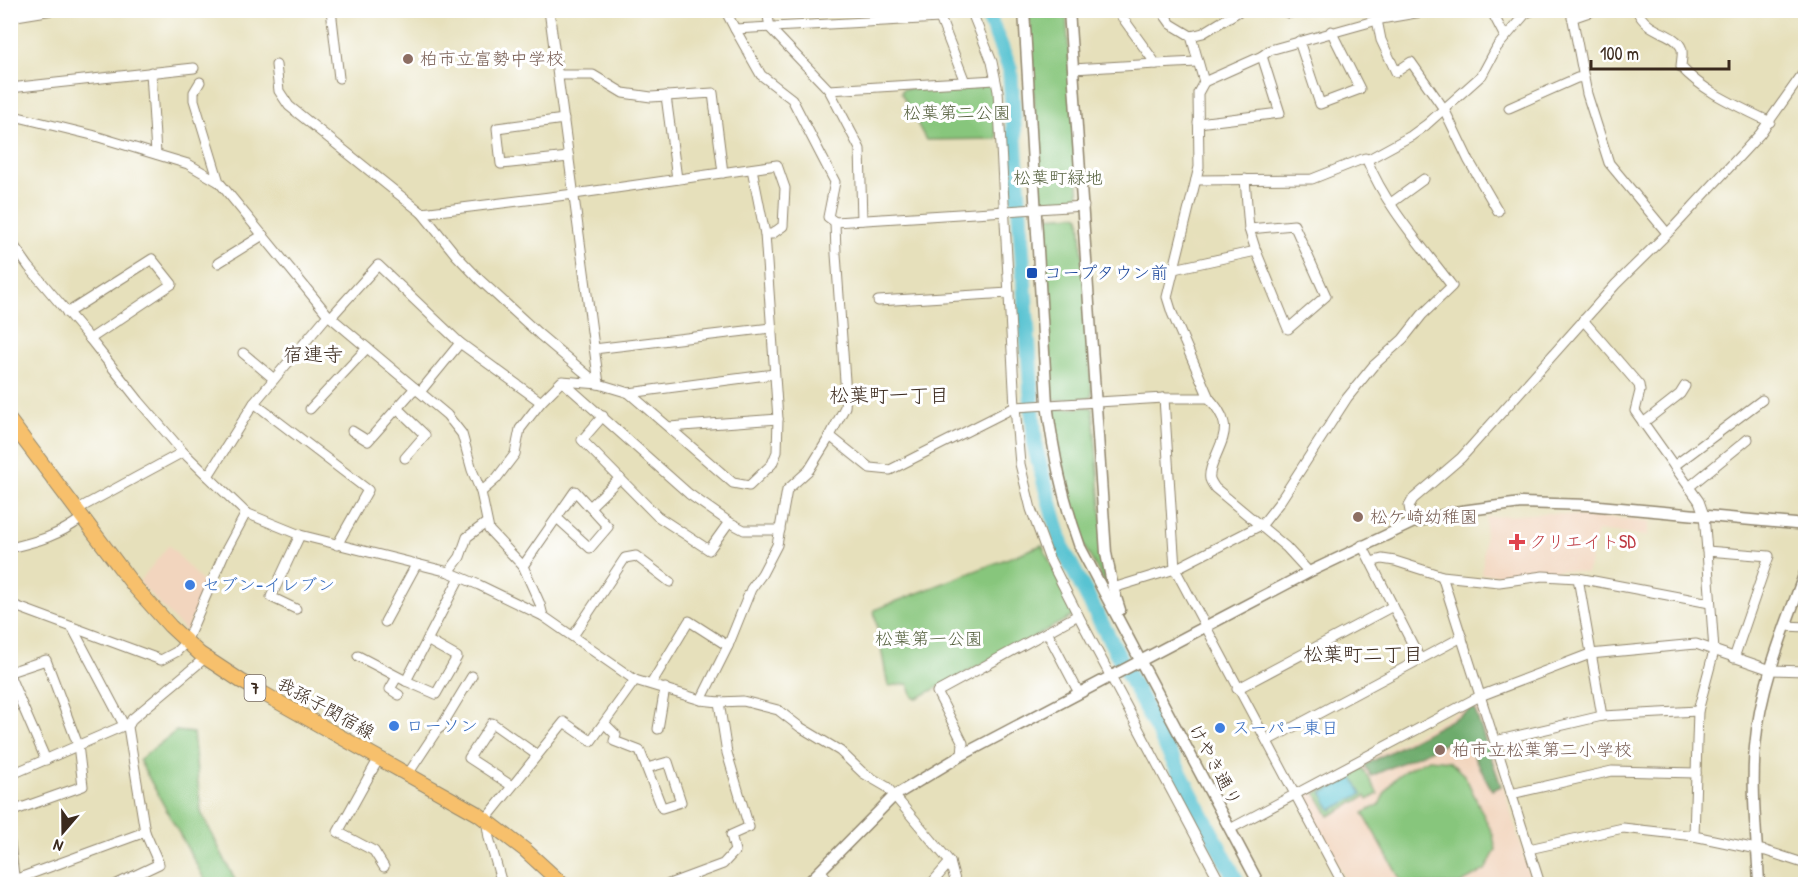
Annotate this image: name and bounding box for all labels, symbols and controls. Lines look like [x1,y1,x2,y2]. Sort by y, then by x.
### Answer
scale bar [1591,33,1729,71]
text: 100 m [1600,41,1639,66]
place label: 柏市立富勢中学校 [420,46,564,71]
marker: 柏市立富勢中学校 [401,52,415,66]
park label: 松葉第二公園 [903,100,1011,125]
park label: 松葉町緑地 [1013,165,1103,190]
place label: コープタウン前 [1044,260,1168,285]
marker: コープタウン前 [1025,266,1039,280]
district label: 宿連寺 [283,340,343,367]
district label: 松葉町一丁目 [829,381,949,408]
place label: 松ケ崎幼稚園 [1370,504,1478,529]
marker: 松ケ崎幼稚園 [1351,510,1365,524]
place label: クリエイトSD [1529,529,1636,554]
marker: クリエイトSD [1510,535,1524,549]
place label: セブン-イレブン [202,572,335,597]
marker: セブン-イレブン [183,578,197,592]
park label: 松葉第一公園 [875,626,983,651]
district label: 松葉町二丁目 [1303,640,1423,667]
street label: 我孫子関宿線 [273,670,380,745]
road number: 7 [244,675,266,701]
place label: ローソン [406,713,478,738]
place label: スーパー東日 [1232,715,1339,740]
marker: ローソン [387,719,401,733]
street label: けやき通り [1183,719,1248,810]
marker: スーパー東日 [1213,721,1227,735]
place label: 柏市立松葉第二小学校 [1452,737,1632,762]
marker: 柏市立松葉第二小学校 [1433,743,1447,757]
north arrow [33,802,93,862]
text: N [50,834,66,858]

